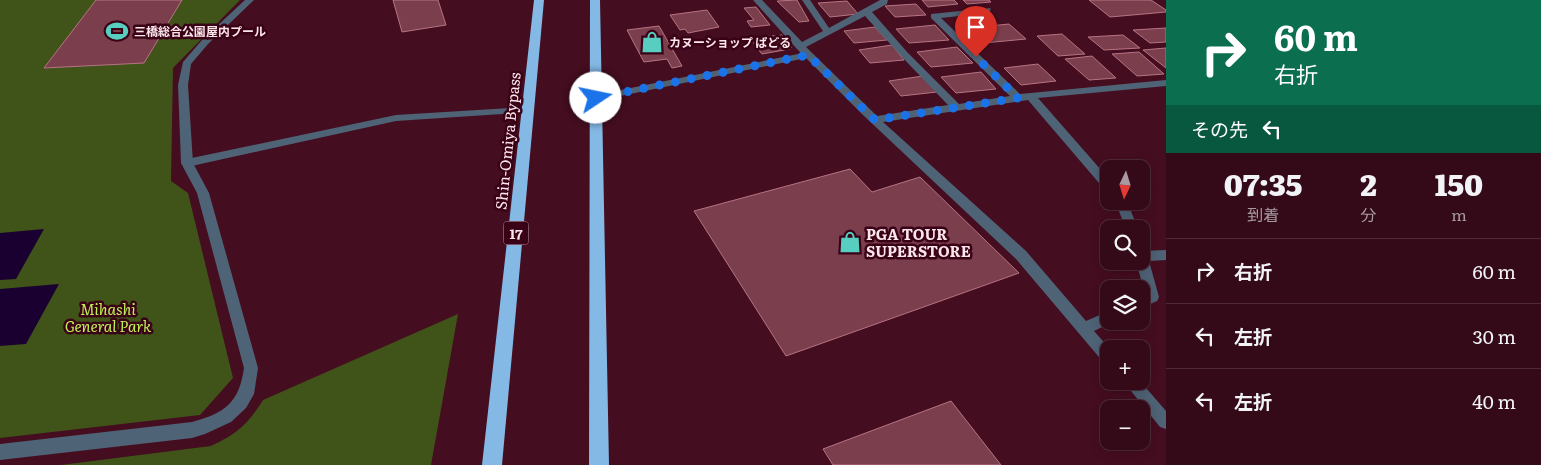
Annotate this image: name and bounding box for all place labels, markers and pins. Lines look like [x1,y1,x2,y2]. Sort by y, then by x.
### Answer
pin [955,6,997,57]
sports icon: 三橋総合公園屋内プール [104,18,130,44]
place label: 三橋総合公園屋内プール [134,22,266,40]
shop icon: カヌーショップ ぱどる [639,29,665,55]
place label: カヌーショップ ぱどる [669,33,791,51]
place label: PGA TOUR SUPERSTORE [866,222,971,262]
shop icon: PGA TOUR SUPERSTORE [837,229,863,255]

